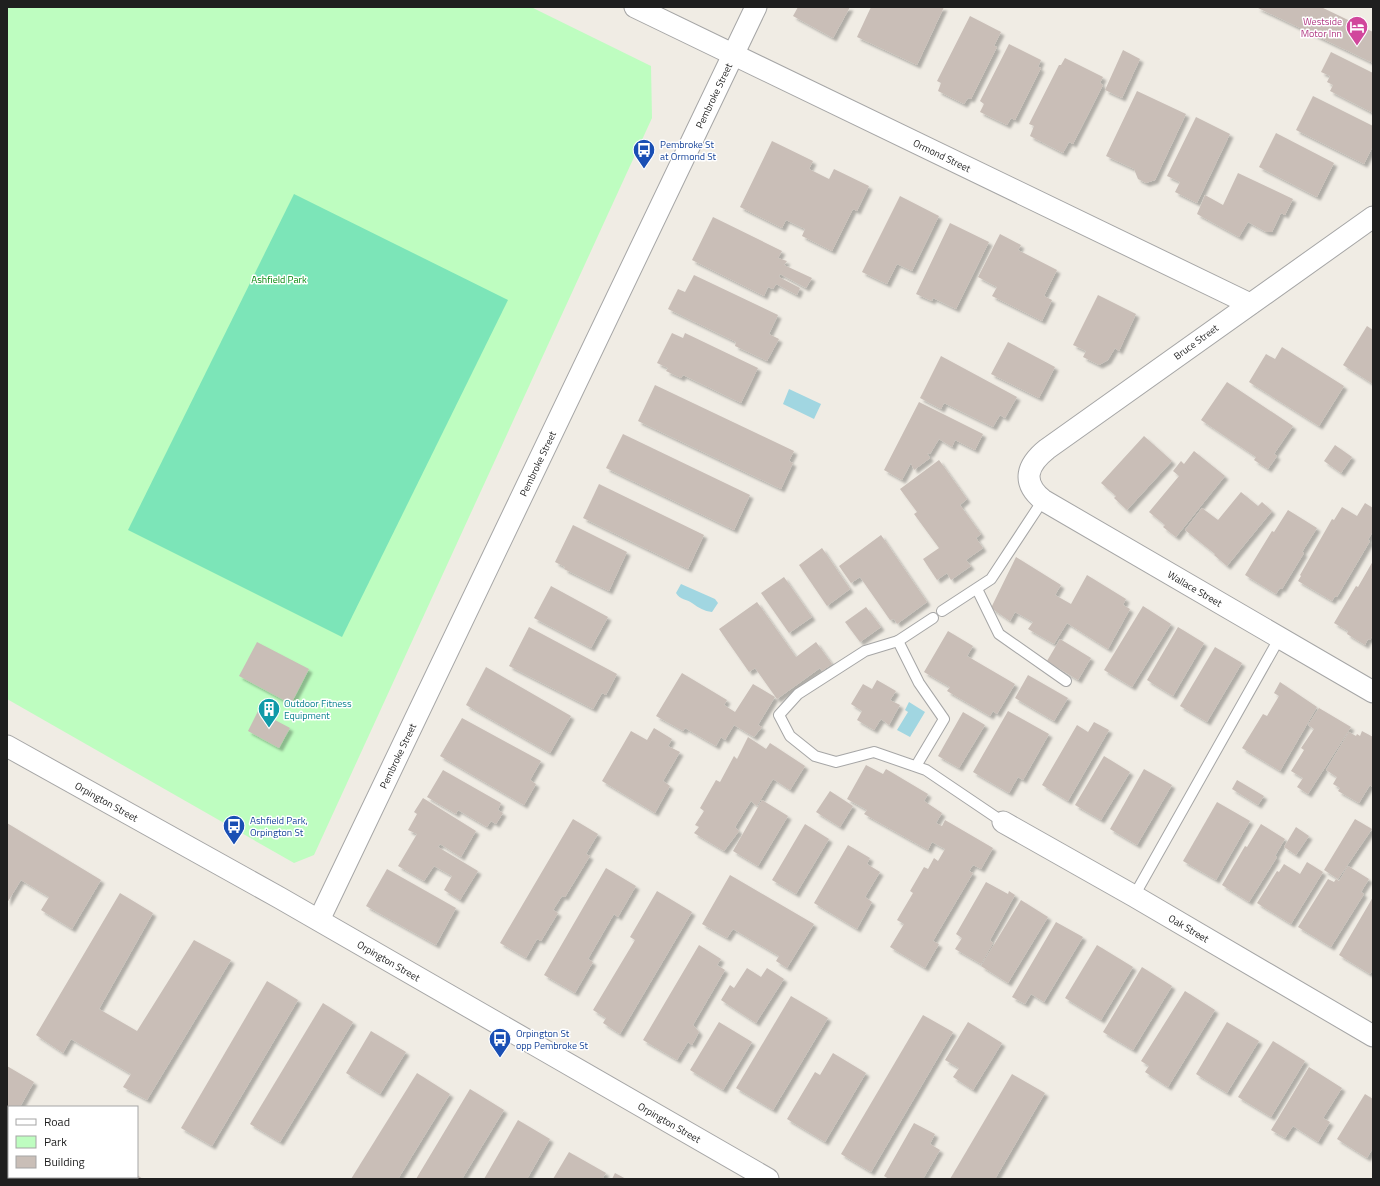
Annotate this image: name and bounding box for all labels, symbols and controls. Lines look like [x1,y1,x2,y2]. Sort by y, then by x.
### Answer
place label: Westside Motor Inn [1301,14,1342,41]
hotel icon: Westside Motor Inn [1344,14,1370,47]
street label: Pembroke Street [692,60,736,131]
street label: Ormond Street [911,135,974,176]
bus stop icon: Pembroke St at Ormond St [631,137,657,170]
place label: Pembroke St at Ormond St [660,137,717,164]
park label: Ashfield Park [251,272,307,287]
street label: Bruce Street [1170,320,1222,363]
street label: Pembroke Street [515,428,560,499]
street label: Wallace Street [1165,567,1225,610]
building icon: Outdoor Fitness Equipment [256,696,282,729]
place label: Outdoor Fitness Equipment [284,696,352,723]
street label: Pembroke Street [375,720,420,791]
street label: Orpington Street [72,778,141,825]
bus stop icon: Ashfield Park, Orpington St [221,813,247,846]
place label: Ashfield Park, Orpington St [250,813,308,840]
street label: Oak Street [1166,910,1212,946]
street label: Orpington Street [355,937,423,985]
bus stop icon: Orpington St opp Pembroke St [487,1026,513,1059]
place label: Orpington St opp Pembroke St [516,1026,588,1053]
street label: Orpington Street [635,1098,704,1147]
legend [8,1106,138,1178]
text: Road [44,1112,70,1131]
text: Park [44,1132,67,1151]
text: Building [44,1152,85,1171]

